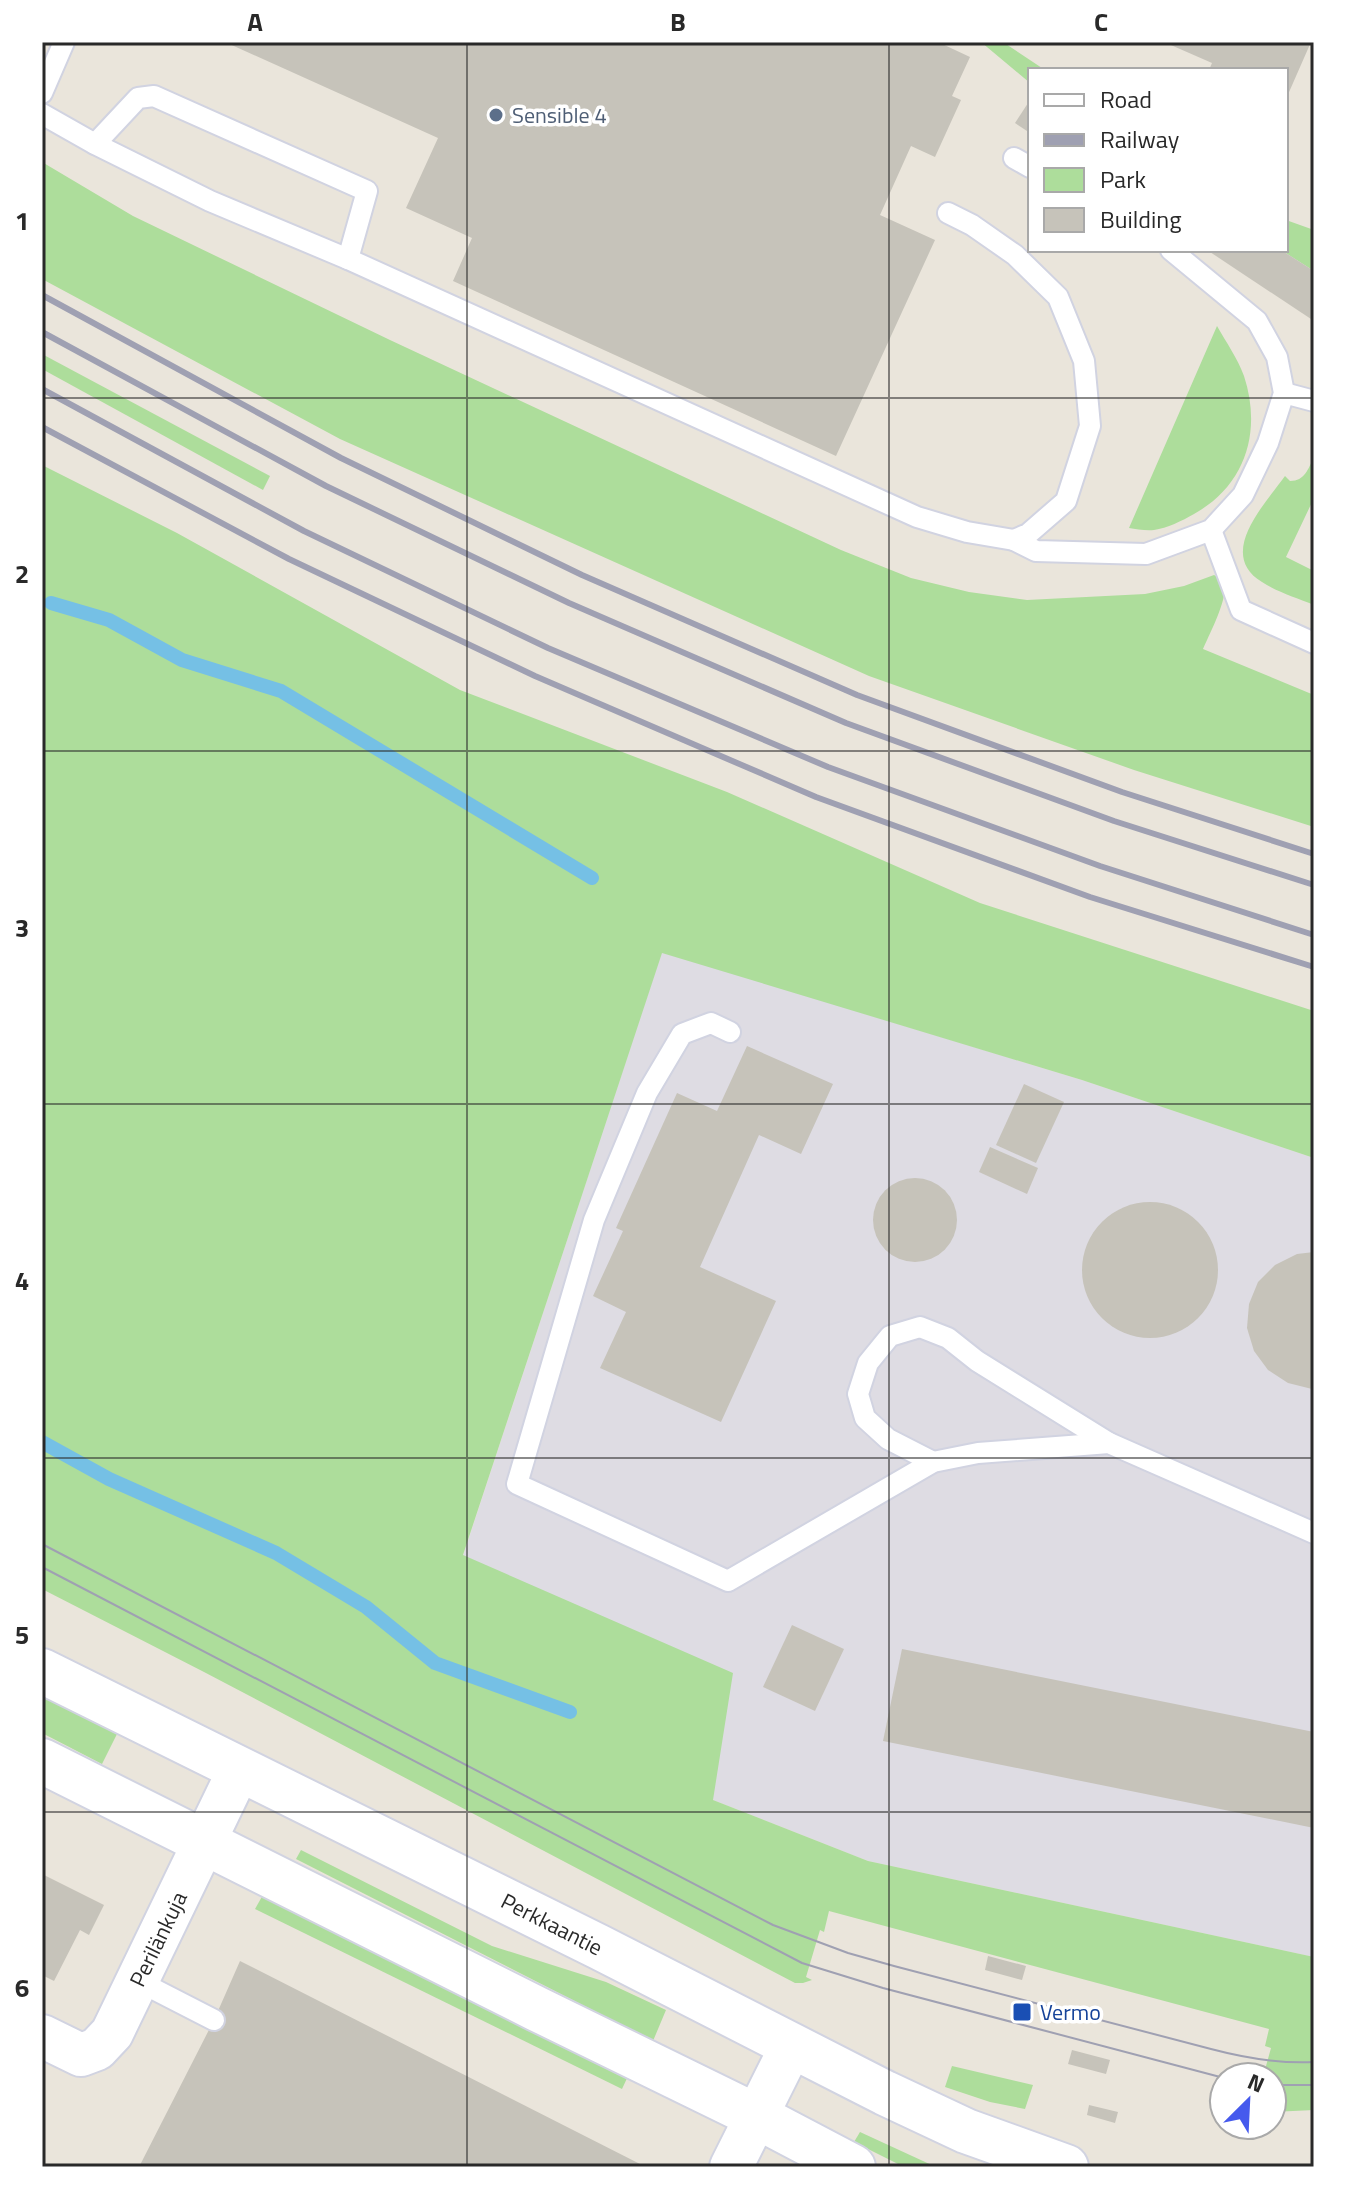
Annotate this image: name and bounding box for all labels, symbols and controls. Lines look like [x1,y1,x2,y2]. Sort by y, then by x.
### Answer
text: A [247,2,263,41]
text: B [670,2,686,41]
text: C [1094,2,1108,41]
legend [1028,68,1288,252]
text: Road [1100,81,1152,117]
place label: Sensible 4 [512,98,607,132]
marker: Sensible 4 [487,106,505,124]
text: Railway [1100,121,1180,157]
text: Park [1100,161,1146,197]
text: 1 [15,201,29,240]
text: Building [1100,201,1182,237]
text: 2 [15,554,29,593]
text: 3 [15,908,29,947]
text: 4 [15,1261,29,1300]
text: 5 [15,1615,29,1654]
street label: Perkkaantie [495,1884,609,1964]
street label: Perilänkuja [120,1885,196,1993]
text: 6 [15,1968,29,2007]
place label: Vermo [1040,1995,1101,2029]
marker: Vermo [1011,2001,1033,2023]
north arrow [1208,2061,1288,2141]
text: N [1242,2064,1270,2101]

